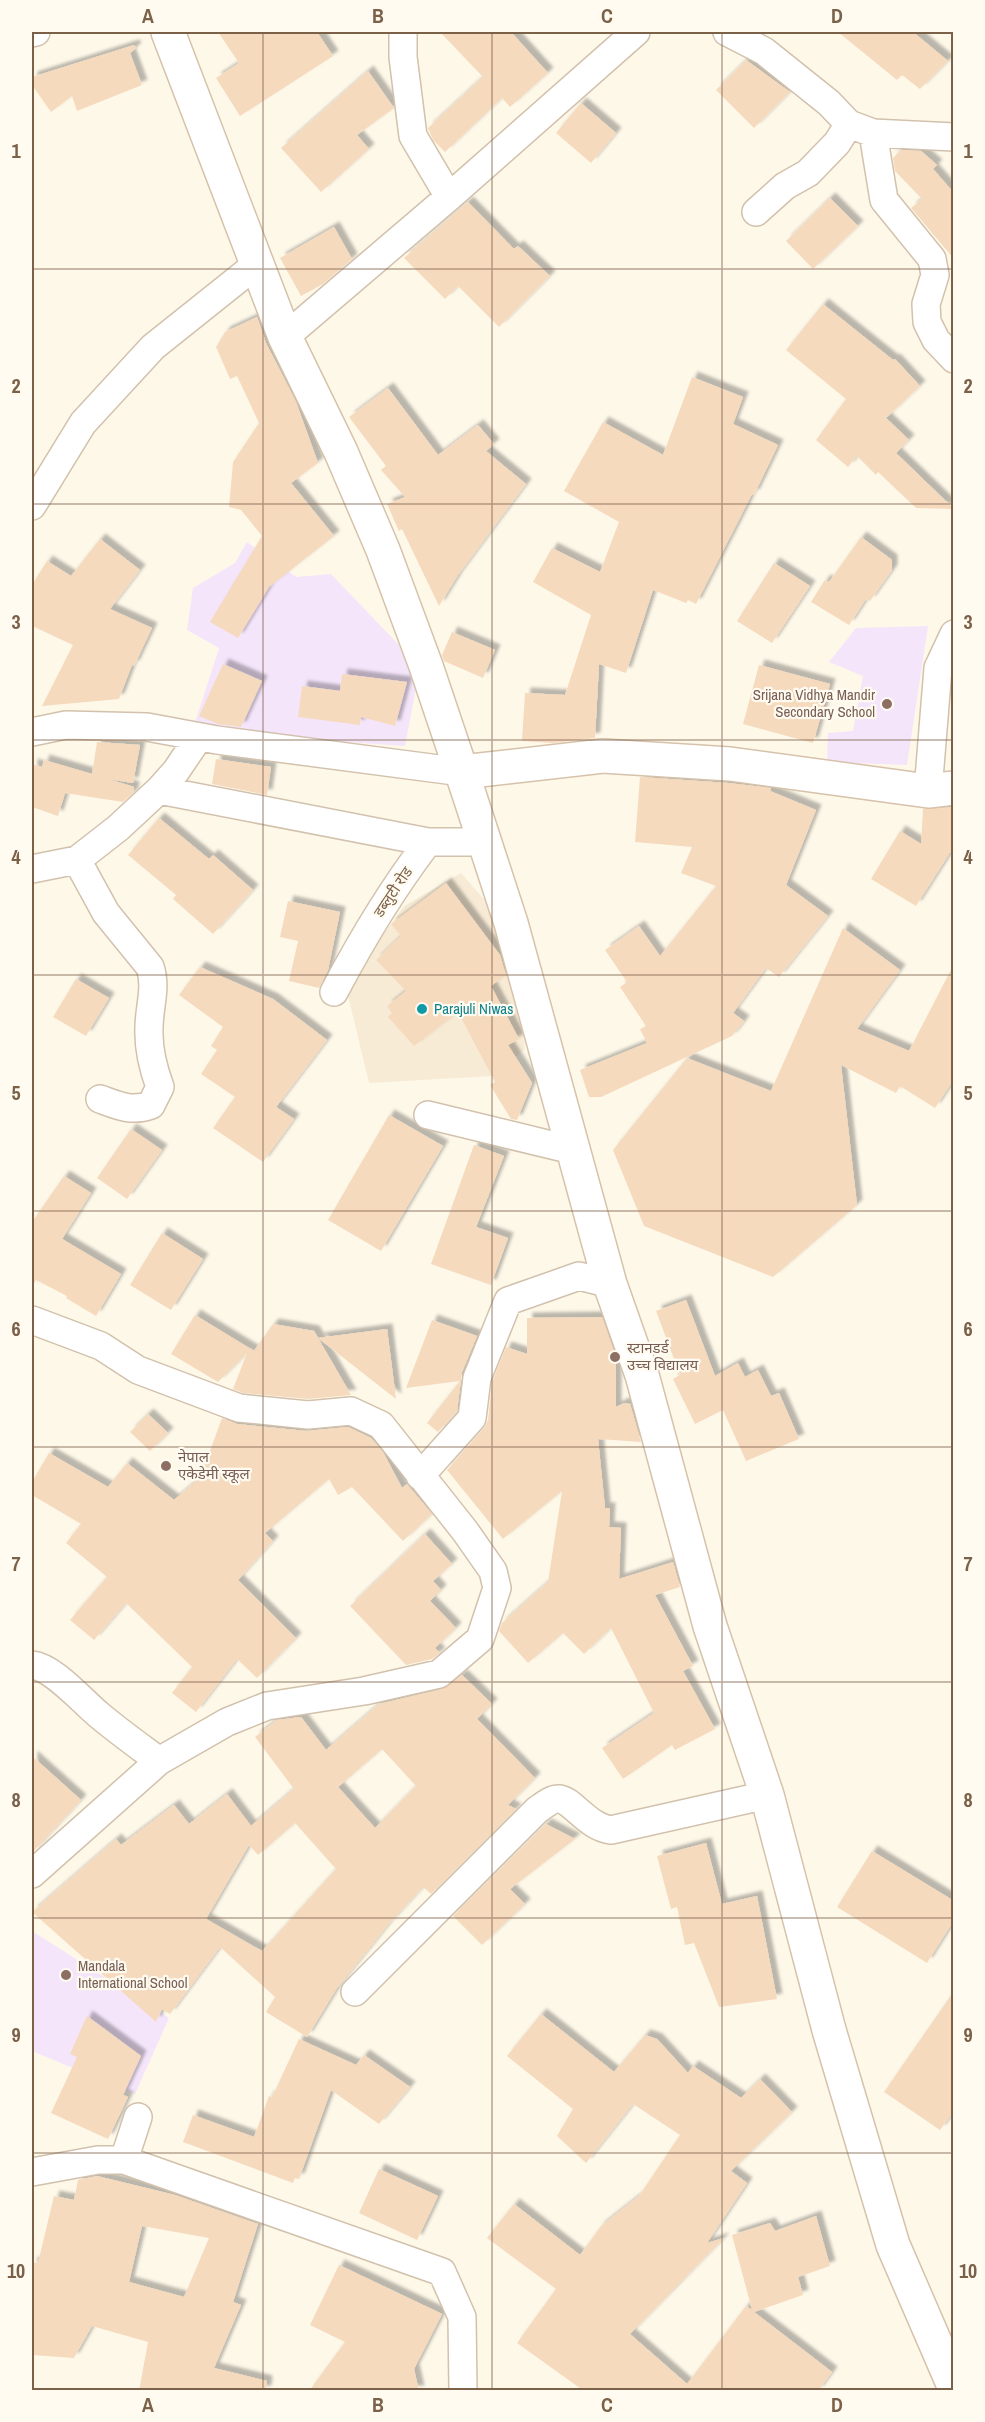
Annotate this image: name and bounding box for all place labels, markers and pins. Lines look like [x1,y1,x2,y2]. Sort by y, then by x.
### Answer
place label: Srijana Vidhya Mandir Secondary School [753,684,875,722]
marker: Srijana Vidhya Mandir Secondary School [880,697,894,711]
place label: Parajuli Niwas [434,998,513,1019]
marker: Parajuli Niwas [415,1002,429,1016]
place label: स्टानडर्ड उच्च विद्यालय [627,1337,699,1375]
marker: स्टानडर्ड उच्च विद्यालय [608,1350,622,1364]
place label: नेपाल एकेडेमी स्कूल [178,1446,250,1484]
marker: नेपाल एकेडेमी स्कूल [159,1459,173,1473]
place label: Mandala International School [78,1955,187,1993]
marker: Mandala International School [59,1968,73,1982]

